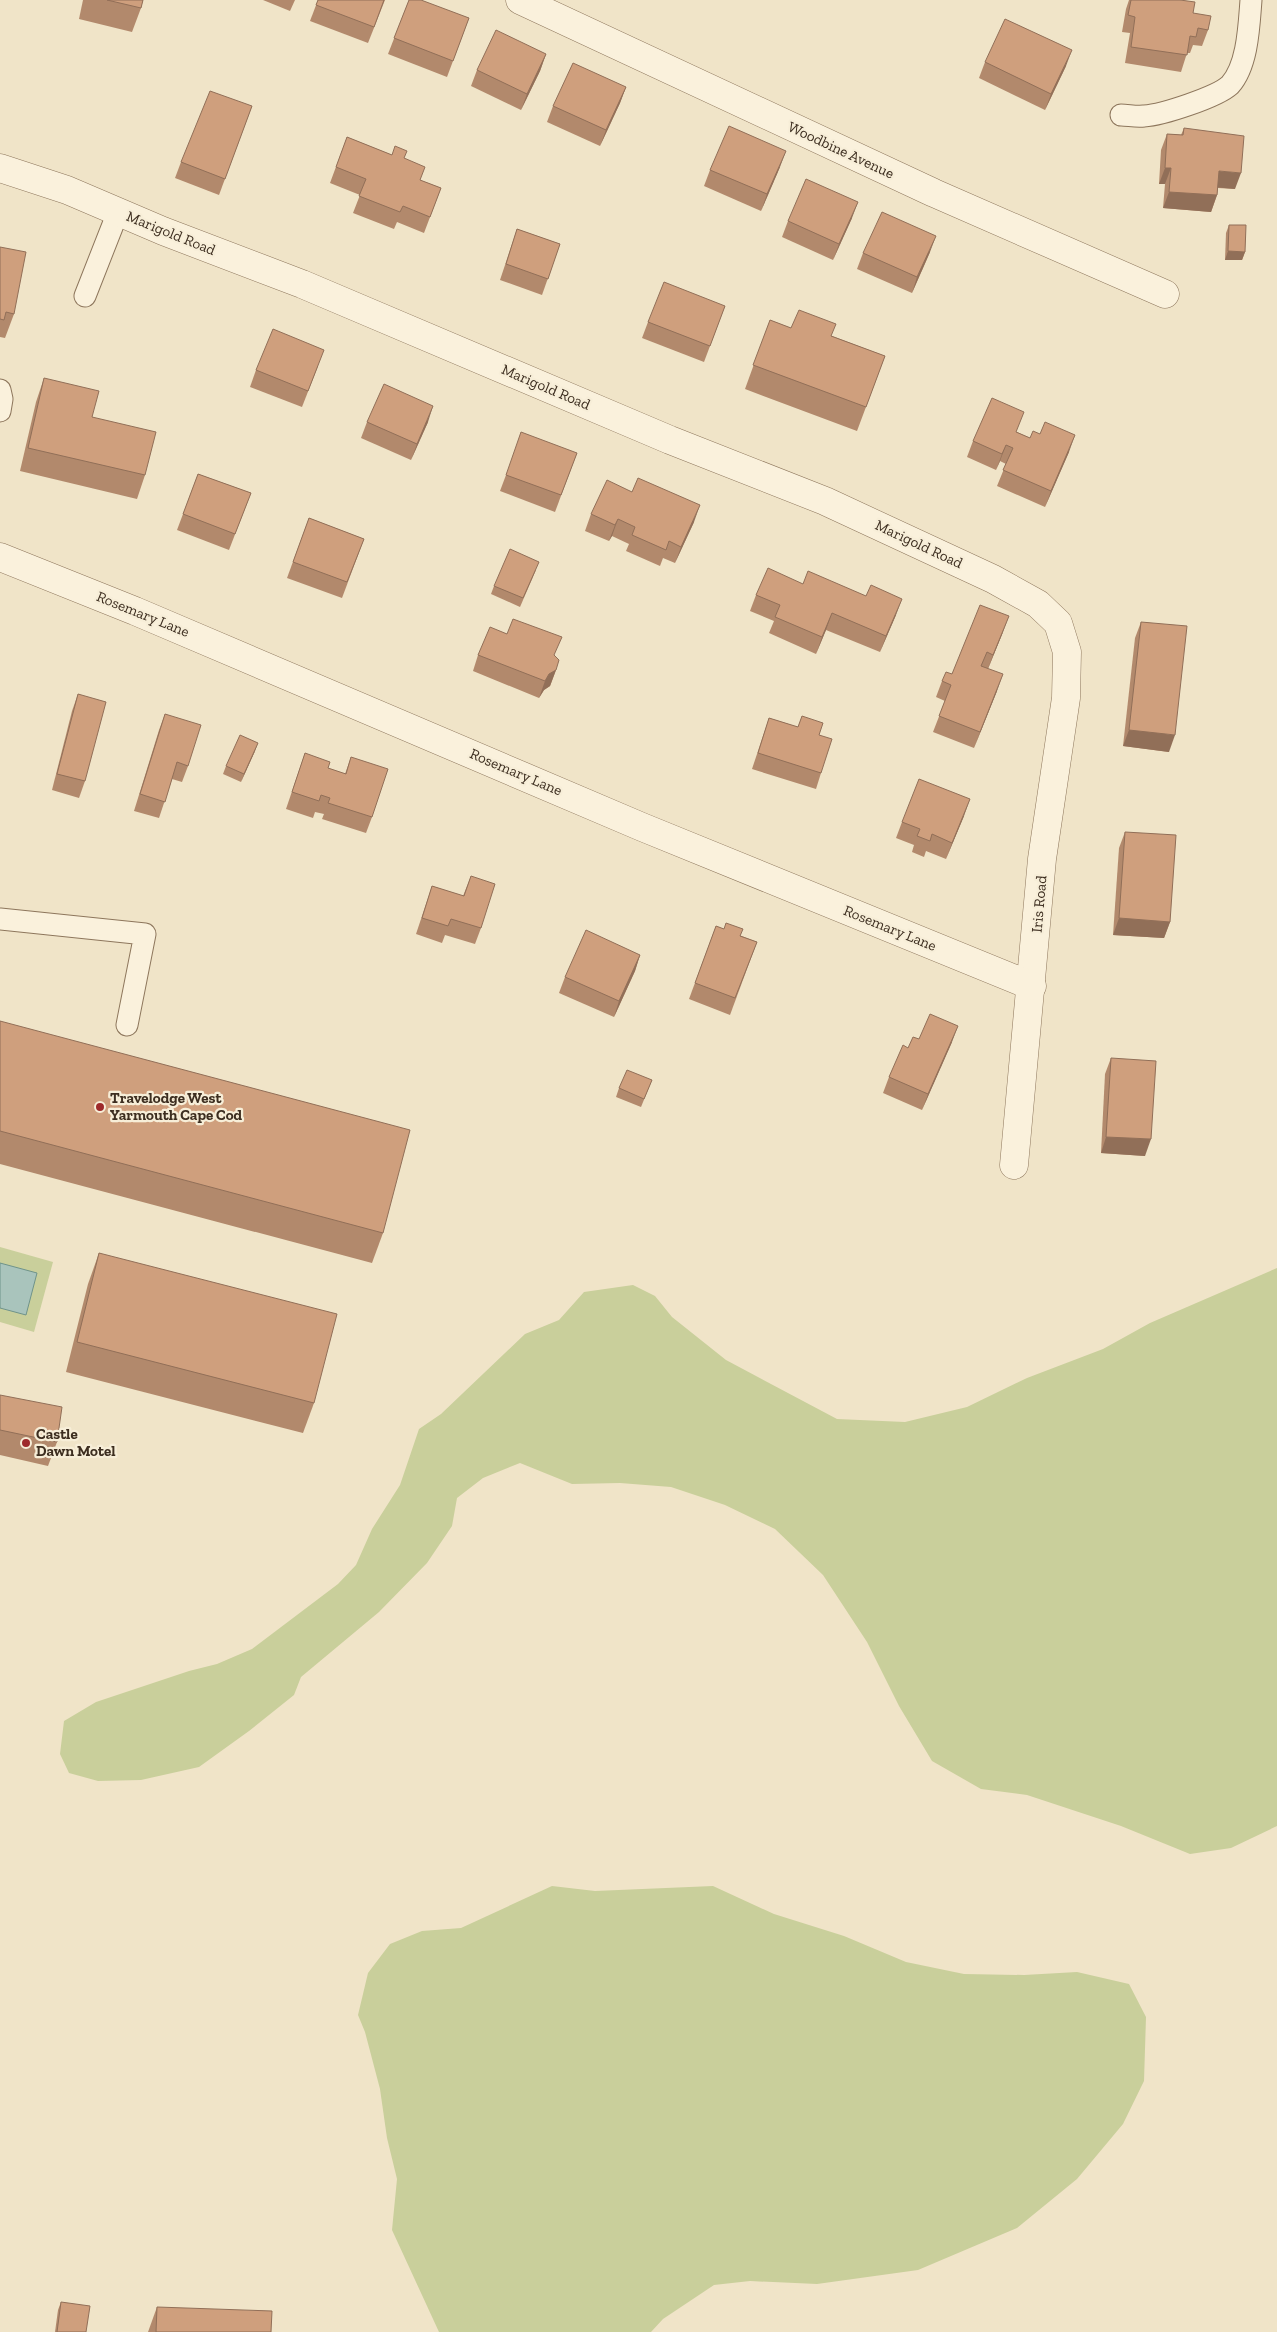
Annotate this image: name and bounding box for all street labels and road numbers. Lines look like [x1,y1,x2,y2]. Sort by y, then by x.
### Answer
street label: Woodbine Avenue [785,117,897,183]
street label: Marigold Road [124,207,219,259]
street label: Marigold Road [499,360,594,414]
street label: Marigold Road [872,516,966,572]
street label: Rosemary Lane [94,587,192,641]
street label: Rosemary Lane [467,744,565,800]
street label: Iris Road [1028,874,1051,933]
street label: Rosemary Lane [841,901,939,955]

